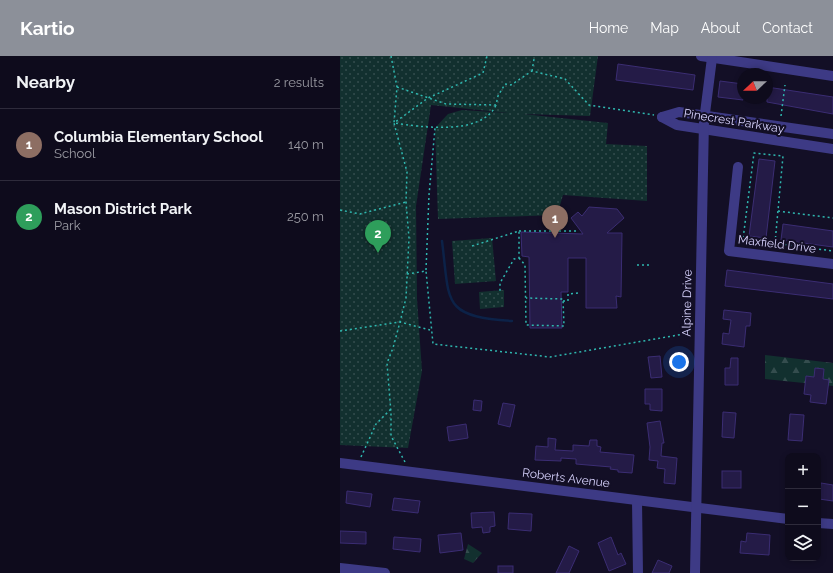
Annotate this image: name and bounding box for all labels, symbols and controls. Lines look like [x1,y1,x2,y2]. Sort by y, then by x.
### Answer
text: Kartio [20,17,75,39]
text: Home [589,20,628,36]
text: Map [650,20,679,36]
text: About [701,20,740,36]
text: Contact [762,20,813,36]
north arrow [737,68,773,104]
text: Nearby [16,72,75,92]
text: 2 results [274,75,324,90]
street label: Pinecrest Parkway [683,106,786,136]
text: Columbia Elementary School [54,128,263,146]
text: 1 [26,137,32,152]
text: 140 m [288,137,324,152]
text: School [54,146,96,161]
text: Mason District Park [54,200,192,218]
pin: 1 [542,205,568,238]
text: 2 [25,209,33,224]
text: 250 m [287,209,324,224]
text: Park [54,218,81,233]
pin: 2 [365,220,391,253]
street label: Maxfield Drive [737,232,817,256]
street label: Alpine Drive [679,269,695,337]
your location [669,352,689,372]
map controls [785,453,821,561]
button: + [785,453,821,489]
street label: Roberts Avenue [521,466,611,490]
button: − [785,489,821,525]
button: layers [785,525,821,561]

